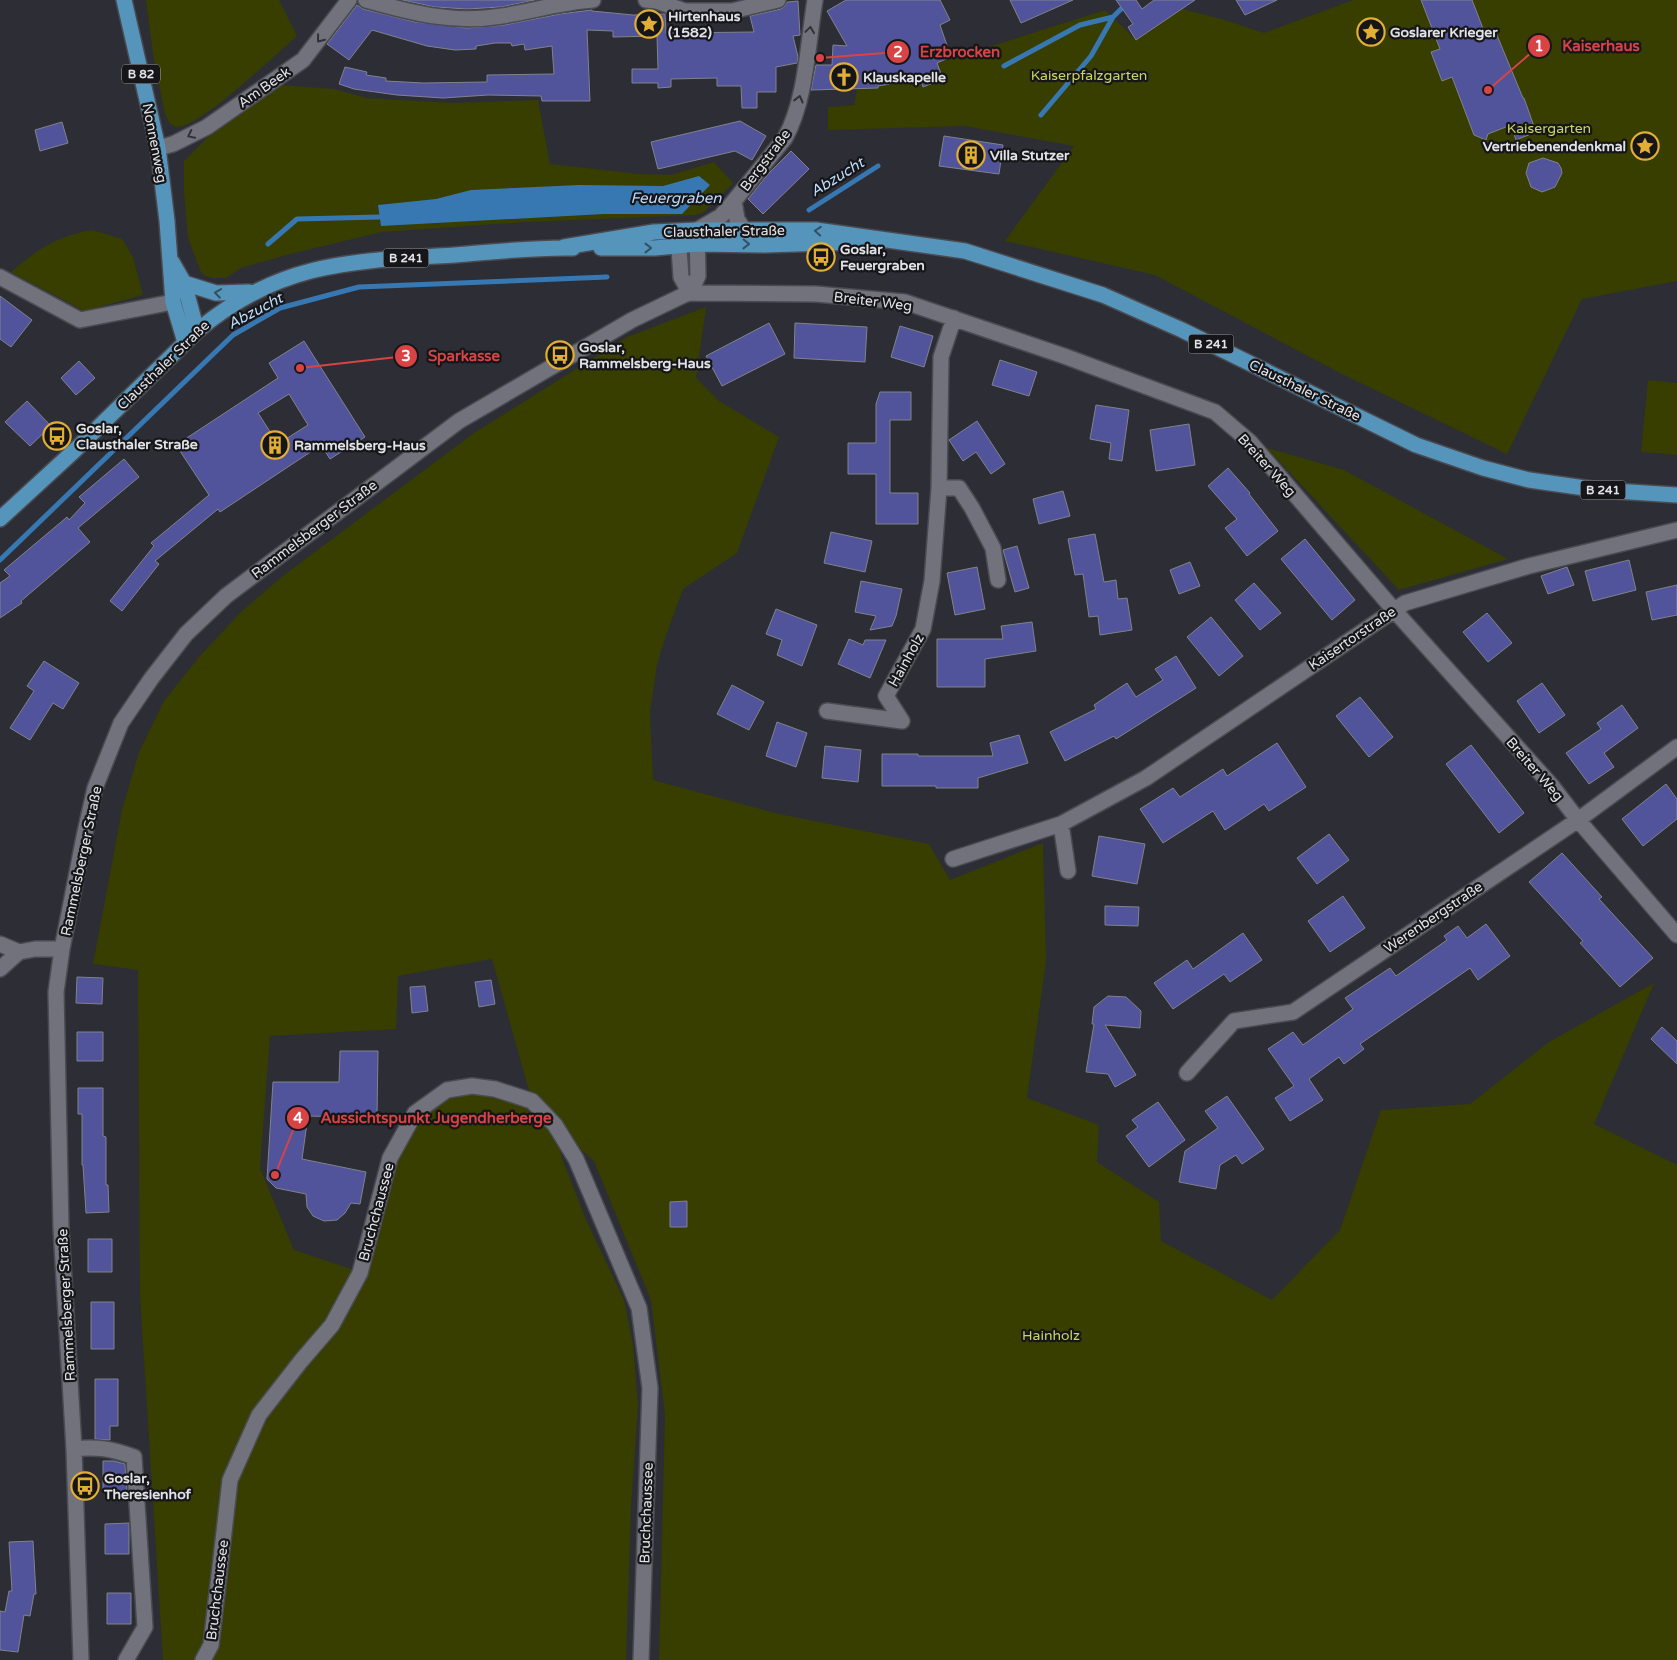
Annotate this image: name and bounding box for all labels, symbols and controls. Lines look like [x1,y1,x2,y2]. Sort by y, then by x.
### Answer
place label: Hirtenhaus (1582) [668,8,741,41]
place icon: Hirtenhaus (1582) [634,9,664,39]
place icon: Goslarer Krieger [1356,17,1386,47]
place label: Goslarer Krieger [1390,24,1498,41]
one-way arrow [804,25,815,33]
callout: Kaiserhaus [1527,31,1649,61]
one-way arrow [317,33,325,42]
callout: Erzbrocken [885,37,1011,67]
text: 1 [1534,37,1544,55]
text: Kaiserhaus [1562,37,1640,55]
text: 2 [893,43,903,61]
text: Erzbrocken [920,43,1000,61]
church icon: Klauskapelle [829,62,859,92]
street label: Am Beek [235,63,294,112]
road number: B 82 [122,64,160,84]
park label: Kaiserpfalzgarten [1031,67,1147,84]
place label: Klauskapelle [863,69,946,86]
one-way arrow [793,95,803,103]
street label: Nonnenweg [138,102,171,184]
park label: Kaisergarten [1507,120,1591,137]
street label: Bergstraße [737,126,794,195]
one-way arrow [187,129,196,139]
place icon: Vertriebenendenkmal [1630,131,1660,161]
place label: Vertriebenendenkmal [1483,138,1626,155]
building icon: Villa Stutzer [956,140,986,170]
place label: Villa Stutzer [990,147,1070,164]
water label: Abzucht [807,152,869,200]
water label: Feuergraben [631,189,722,207]
street label: Clausthaler Straße [663,222,785,241]
one-way arrow [814,225,822,236]
one-way arrow [742,239,750,250]
place label: Goslar, Feuergraben [840,241,925,274]
bus stop icon: Goslar, Feuergraben [806,242,836,272]
one-way arrow [644,243,652,253]
road number: B 241 [384,248,428,268]
one-way arrow [213,288,221,299]
water label: Abzucht [224,288,288,333]
street label: Breiter Weg [833,288,913,315]
street label: Clausthaler Straße [114,317,213,414]
road number: B 241 [1188,334,1234,354]
place label: Goslar, Rammelsberg-Haus [579,339,711,372]
bus stop icon: Goslar, Rammelsberg-Haus [545,340,575,370]
callout: Sparkasse [393,341,511,371]
text: 3 [401,347,411,365]
text: Sparkasse [428,347,501,366]
street label: Clausthaler Straße [1246,356,1363,425]
place label: Goslar, Clausthaler Straße [76,420,198,453]
bus stop icon: Goslar, Clausthaler Straße [42,421,72,451]
building icon: Rammelsberg-Haus [260,430,290,460]
street label: Breiter Weg [1234,430,1299,500]
place label: Rammelsberg-Haus [294,437,426,454]
street label: Rammelsberger Straße [248,477,380,582]
road number: B 241 [1580,480,1626,500]
street label: Kaisertorstraße [1305,603,1399,674]
street label: Hainholz [885,631,928,690]
street label: Breiter Weg [1502,734,1567,805]
street label: Rammelsberger Straße [57,785,106,938]
street label: Werenbergstraße [1381,878,1486,957]
callout: Aussichtspunkt Jugendherberge [285,1103,562,1133]
text: 4 [293,1109,303,1127]
text: Aussichtspunkt Jugendherberge [320,1109,552,1128]
street label: Bruchchaussee [355,1161,398,1263]
street label: Rammelsberger Straße [54,1228,79,1382]
park label: Hainholz [1022,1327,1080,1344]
street label: Bruchchaussee [636,1462,657,1564]
place label: Goslar, Theresienhof [103,1470,192,1503]
bus stop icon: Goslar, Theresienhof [70,1471,100,1501]
street label: Bruchchaussee [203,1539,232,1641]

